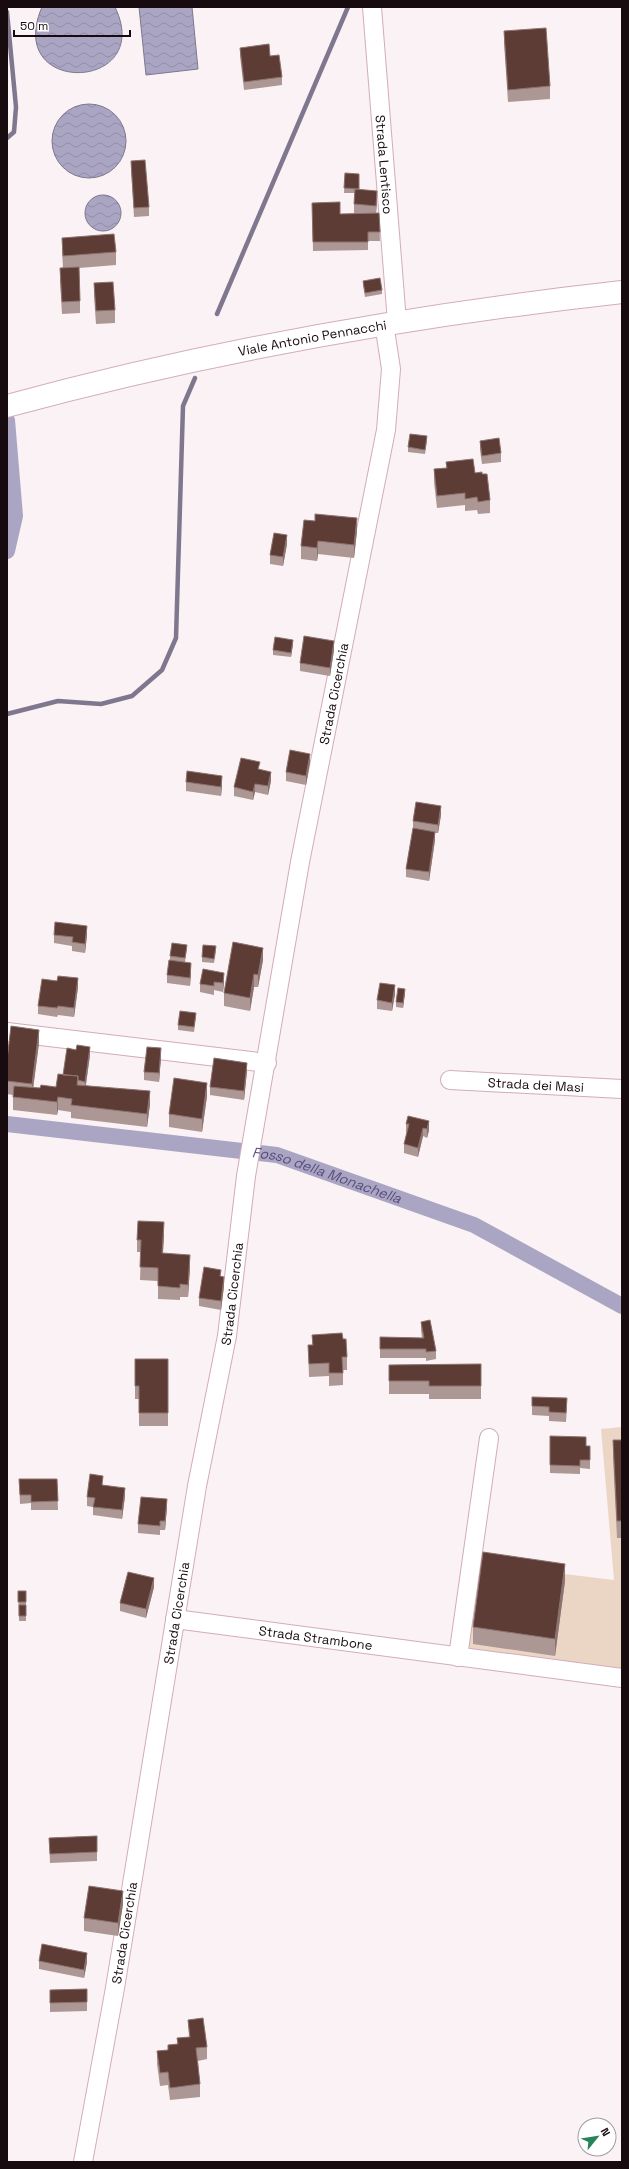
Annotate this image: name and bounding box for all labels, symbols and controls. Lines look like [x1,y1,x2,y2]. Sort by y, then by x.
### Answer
scale bar [14,12,130,38]
text: 50 m [20,18,48,34]
street label: Strada Lentisco [372,114,396,215]
street label: Viale Antonio Pennacchi [237,316,388,360]
street label: Strada Cicerchia [316,641,353,746]
street label: Strada dei Masi [487,1074,584,1096]
water label: Fosso della Monachella [251,1143,405,1208]
street label: Strada Cicerchia [217,1241,247,1347]
street label: Strada Cicerchia [160,1560,194,1665]
street label: Strada Strambone [258,1622,374,1654]
street label: Strada Cicerchia [108,1880,141,1985]
north arrow [577,2117,617,2157]
text: N [598,2125,614,2139]

